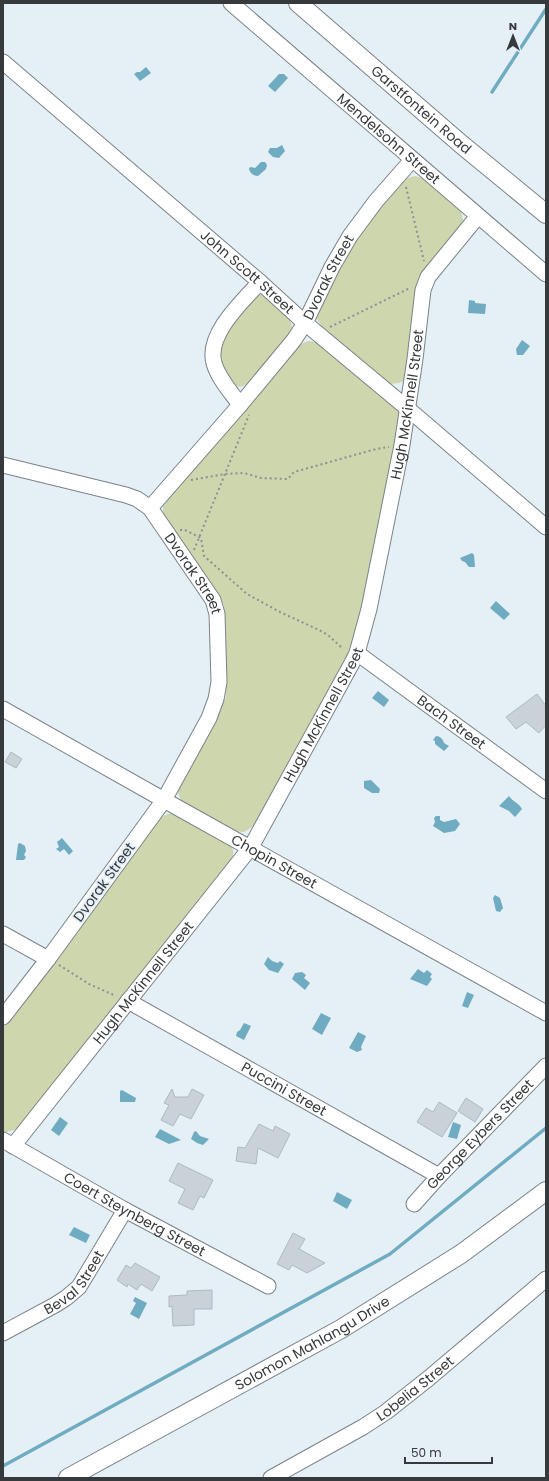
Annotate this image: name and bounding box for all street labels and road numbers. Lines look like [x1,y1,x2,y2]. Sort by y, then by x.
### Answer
street label: Garstfontein Road [367,61,476,159]
street label: Mendelsohn Street [333,89,445,189]
street label: John Scott Street [196,225,299,318]
street label: Dvorak Street [298,231,359,323]
street label: Hugh McKinnell Street [385,328,428,481]
street label: Dvorak Street [160,529,226,616]
street label: Hugh McKinnell Street [278,645,368,786]
street label: Bach Street [413,690,490,754]
street label: Chopin Street [228,829,321,893]
street label: Dvorak Street [68,838,140,926]
street label: Hugh McKinnell Street [88,917,198,1048]
street label: Puccini Street [238,1057,330,1121]
street label: George Eybers Street [422,1075,538,1194]
street label: Coert Steynberg Street [60,1167,209,1261]
street label: Beval Street [40,1246,109,1319]
street label: Solomon Mahlangu Drive [231,1291,394,1395]
street label: Lobelia Street [372,1351,458,1426]

